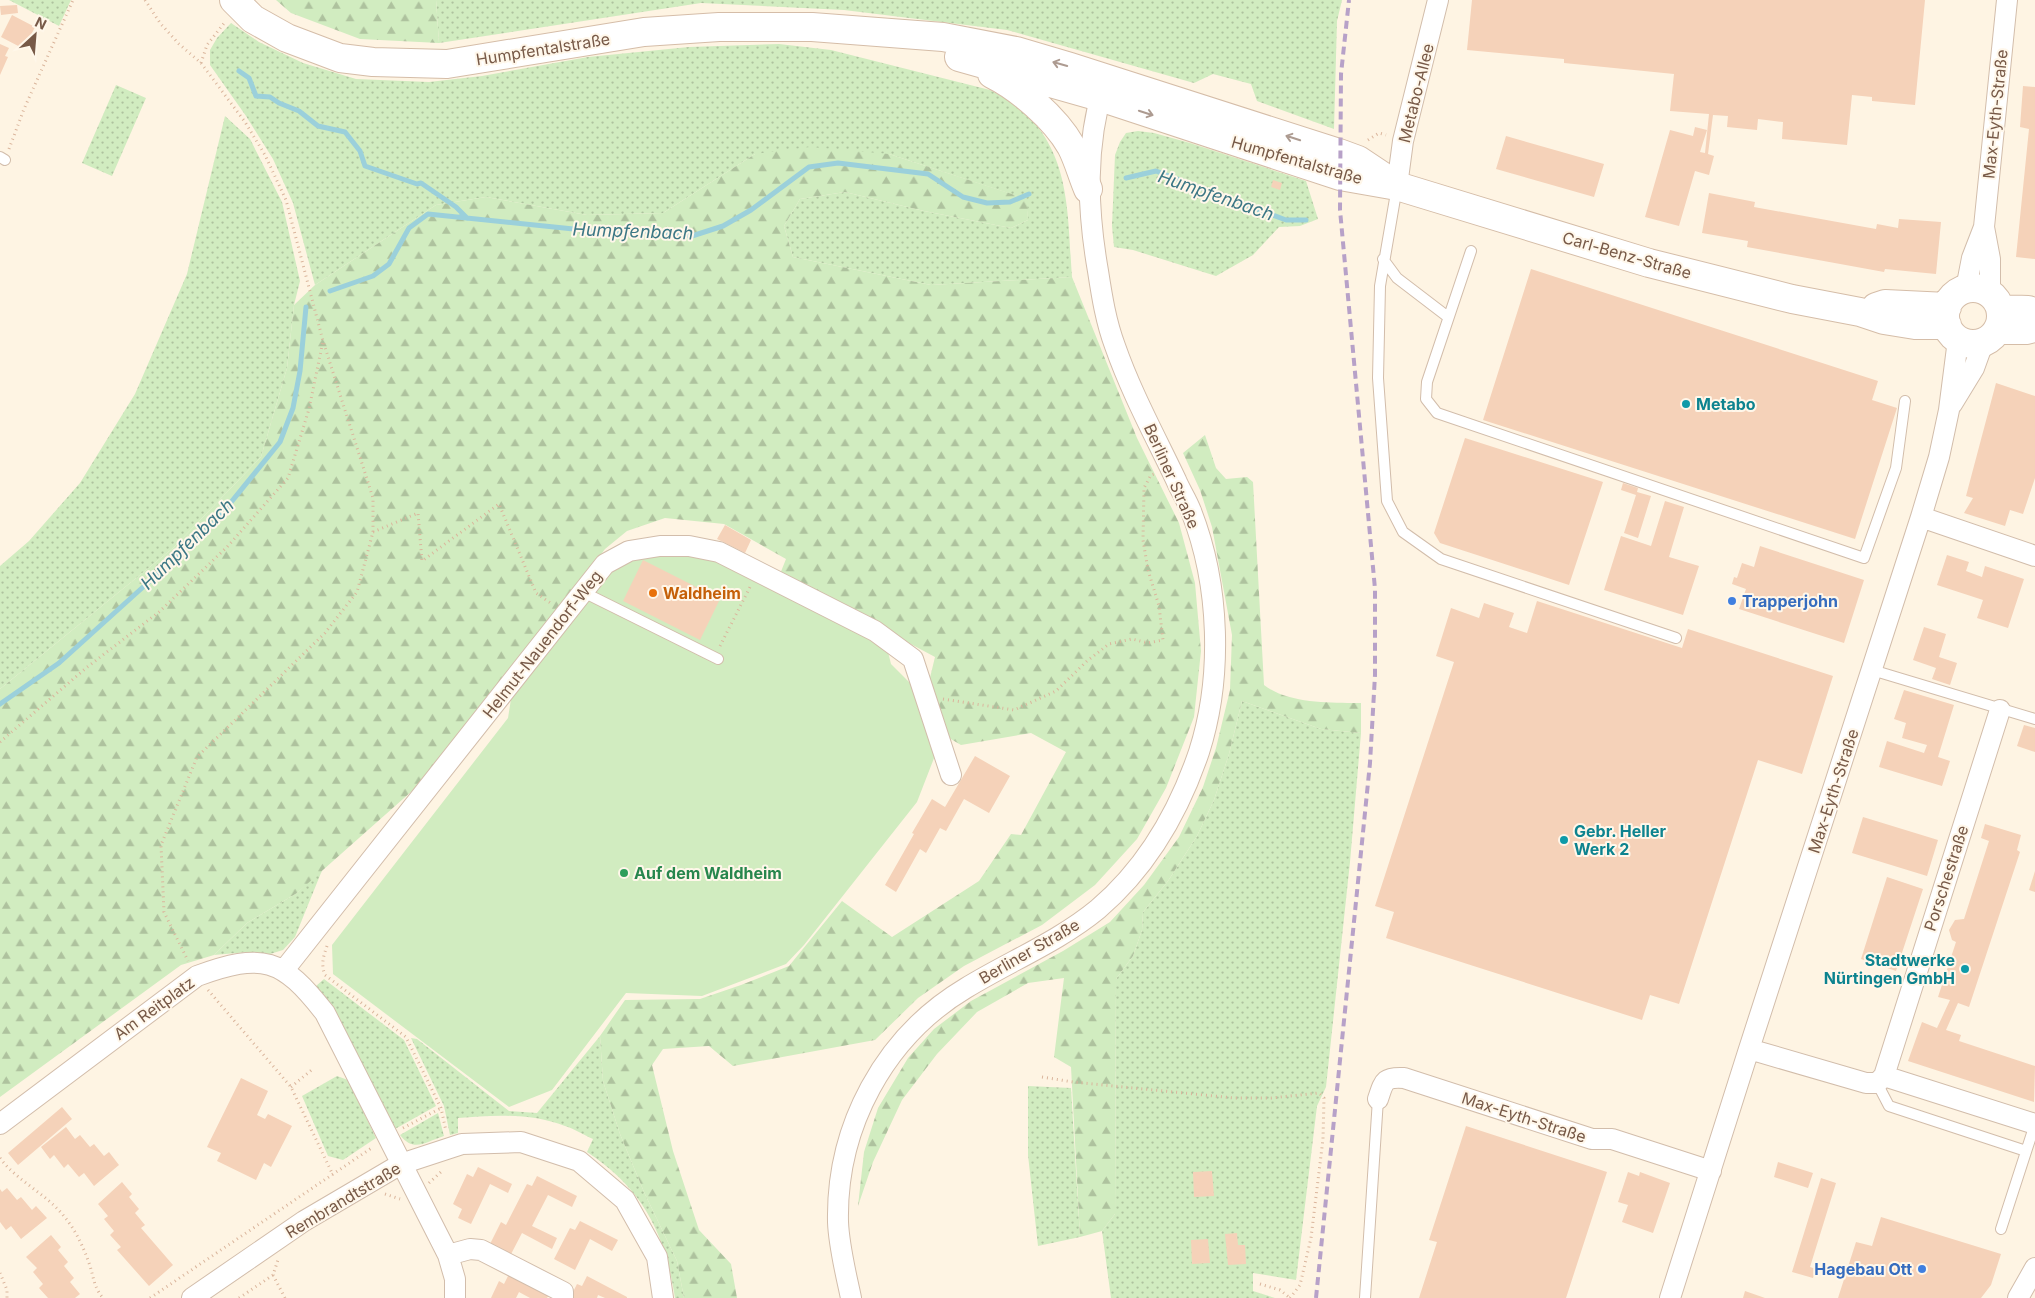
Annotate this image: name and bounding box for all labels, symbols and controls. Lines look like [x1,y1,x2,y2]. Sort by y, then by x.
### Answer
north arrow [10,10,60,60]
text: N [32,13,49,33]
street label: Humpfentalstraße [475,29,611,69]
street label: Metabo-Allee [1394,41,1438,145]
street label: Max-Eyth-Straße [1978,48,2012,180]
one-way arrow [1052,58,1068,68]
one-way arrow [1138,109,1154,118]
street label: Humpfentalstraße [1229,132,1365,188]
one-way arrow [1285,132,1301,142]
water label: Humpfenbach [1155,165,1277,225]
water label: Humpfenbach [572,218,694,244]
street label: Carl-Benz-Straße [1560,227,1694,283]
place label: Metabo [1696,394,1756,414]
marker: Metabo [1680,398,1692,410]
street label: Berliner Straße [1140,420,1204,532]
water label: Humpfenbach [136,494,238,594]
street label: Helmut-Nauendorf-Weg [478,566,606,722]
place label: Waldheim [663,583,741,603]
marker: Waldheim [647,587,659,599]
place label: Trapperjohn [1742,591,1838,611]
marker: Trapperjohn [1726,595,1738,607]
street label: Max-Eyth-Straße [1803,726,1863,856]
place label: Gebr. Heller Werk 2 [1574,821,1666,859]
street label: Porschestraße [1919,823,1973,933]
marker: Gebr. Heller Werk 2 [1558,834,1570,846]
place label: Auf dem Waldheim [634,863,782,883]
marker: Auf dem Waldheim [618,867,630,879]
street label: Berliner Straße [975,914,1083,988]
place label: Stadtwerke Nürtingen GmbH [1824,950,1955,988]
marker: Stadtwerke Nürtingen GmbH [1959,963,1971,975]
street label: Am Reitplatz [110,972,198,1044]
street label: Max-Eyth-Straße [1459,1087,1589,1147]
street label: Rembrandtstraße [282,1158,404,1242]
place label: Hagebau Ott [1814,1259,1912,1279]
marker: Hagebau Ott [1916,1263,1928,1275]

